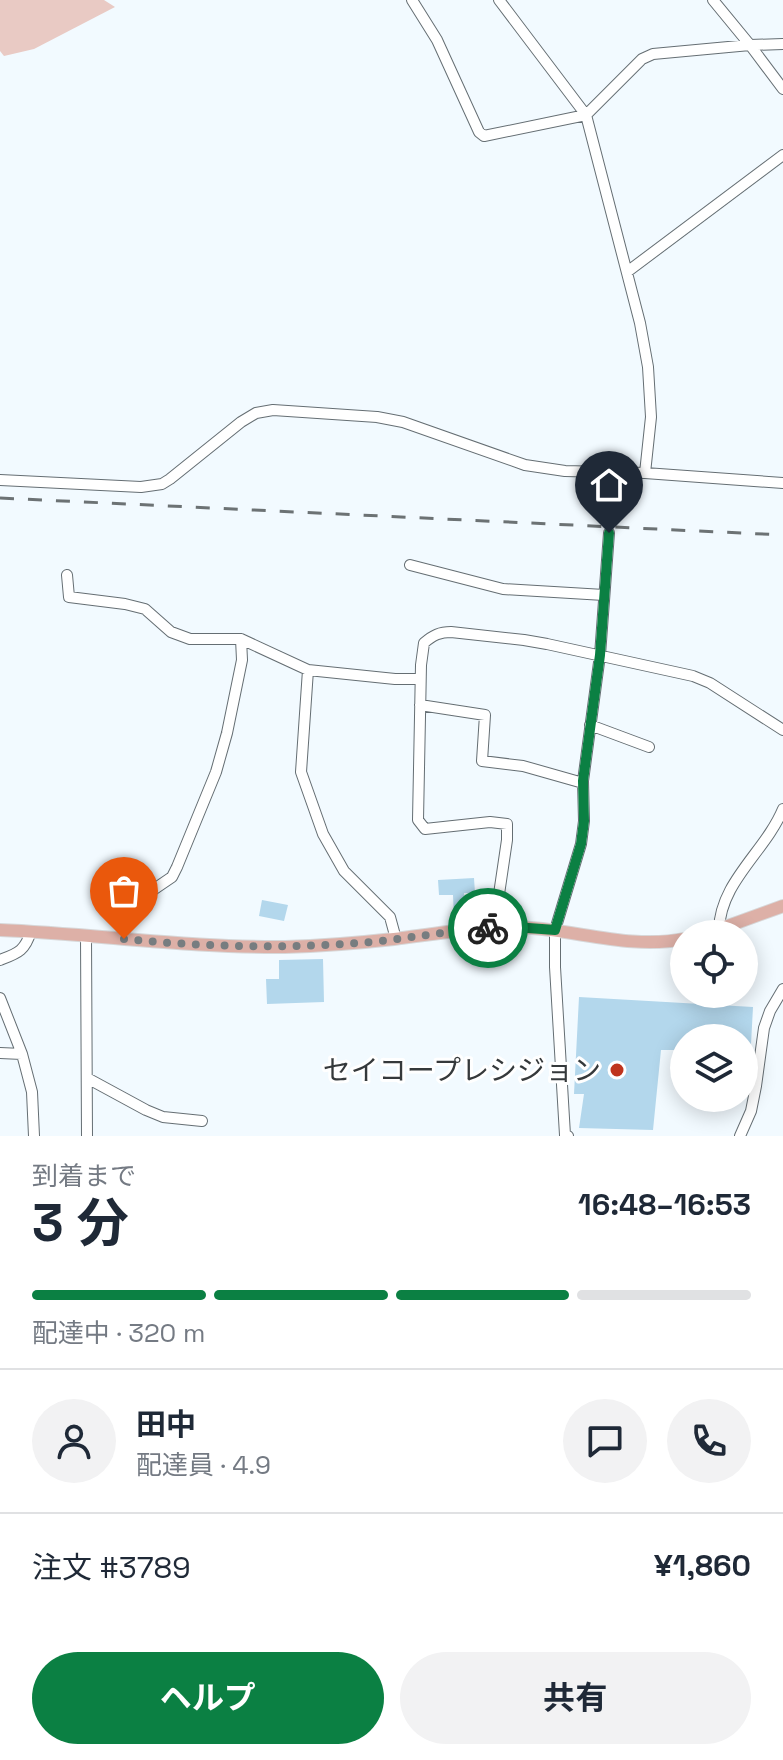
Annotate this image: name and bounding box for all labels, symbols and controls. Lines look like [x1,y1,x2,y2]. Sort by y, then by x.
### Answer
pin [575,451,643,533]
icon: home [587,463,631,507]
pin [90,857,158,939]
icon: bag [102,869,146,913]
courier [448,888,528,968]
icon: bike [466,906,510,950]
map controls [670,920,758,1112]
button: locate [670,920,758,1008]
button: layers [670,1024,758,1112]
place label: セイコープレシジョン [323,1052,601,1088]
marker: セイコープレシジョン [608,1061,626,1079]
text: 到着まで [32,1159,136,1193]
text: 16:48–16:53 [578,1185,751,1224]
text: 3 分 [32,1190,129,1256]
text: 配達中 · 320 m [32,1316,205,1350]
button: person [32,1399,116,1483]
button: chat [563,1399,647,1483]
button: phone [667,1399,751,1483]
text: 田中 [136,1405,196,1444]
text: 配達員 · 4.9 [136,1448,271,1482]
text: ¥1,860 [654,1546,751,1585]
text: 注文 #3789 [32,1548,191,1587]
button: ヘルプ [32,1652,384,1744]
button: 共有 [400,1652,751,1744]

